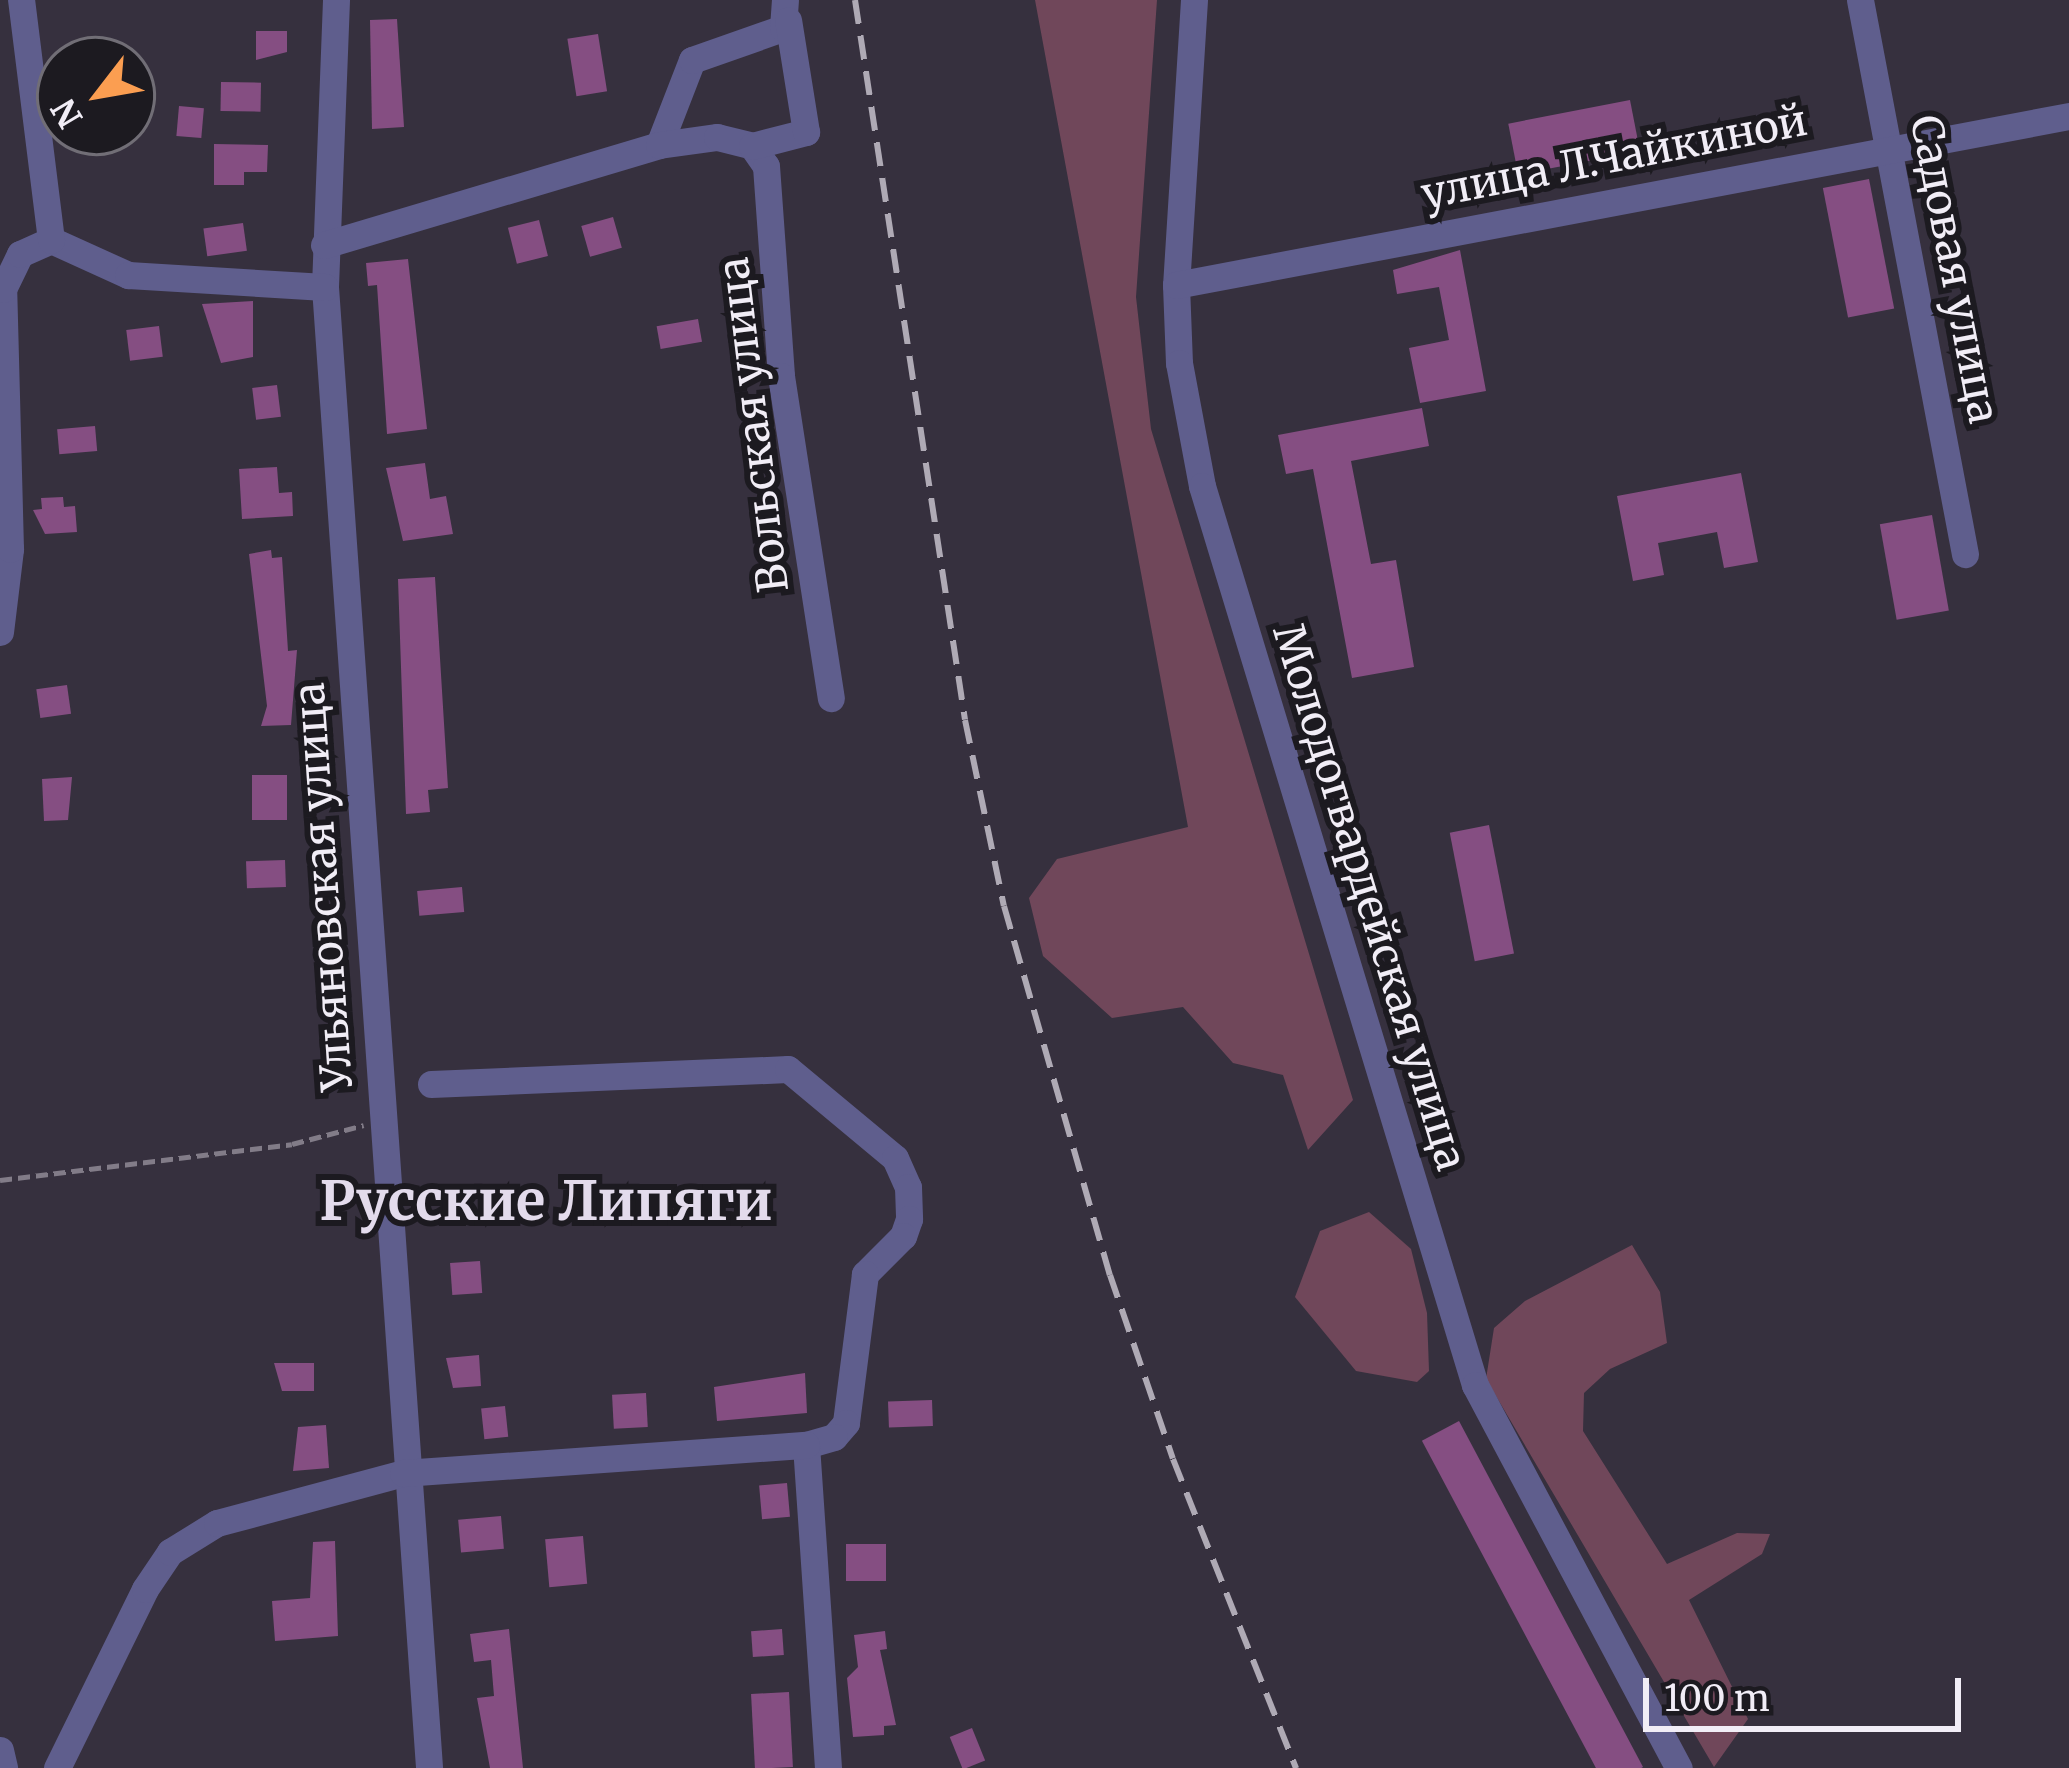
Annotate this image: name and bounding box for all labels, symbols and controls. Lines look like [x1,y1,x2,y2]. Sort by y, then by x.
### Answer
north arrow [36,36,156,156]
text: N [43,92,92,135]
street label: улица Л.Чайкиной [1417,95,1811,219]
street label: Садовая улица [1900,111,2010,427]
street label: Вольская улица [707,255,799,595]
street label: Молодогвардейская улица [1263,618,1477,1176]
street label: Ульяновская улица [284,681,362,1093]
district label: Русские Липяги [319,1169,773,1233]
scale bar [1649,1654,1967,1728]
text: 100 m [1664,1676,1770,1721]

